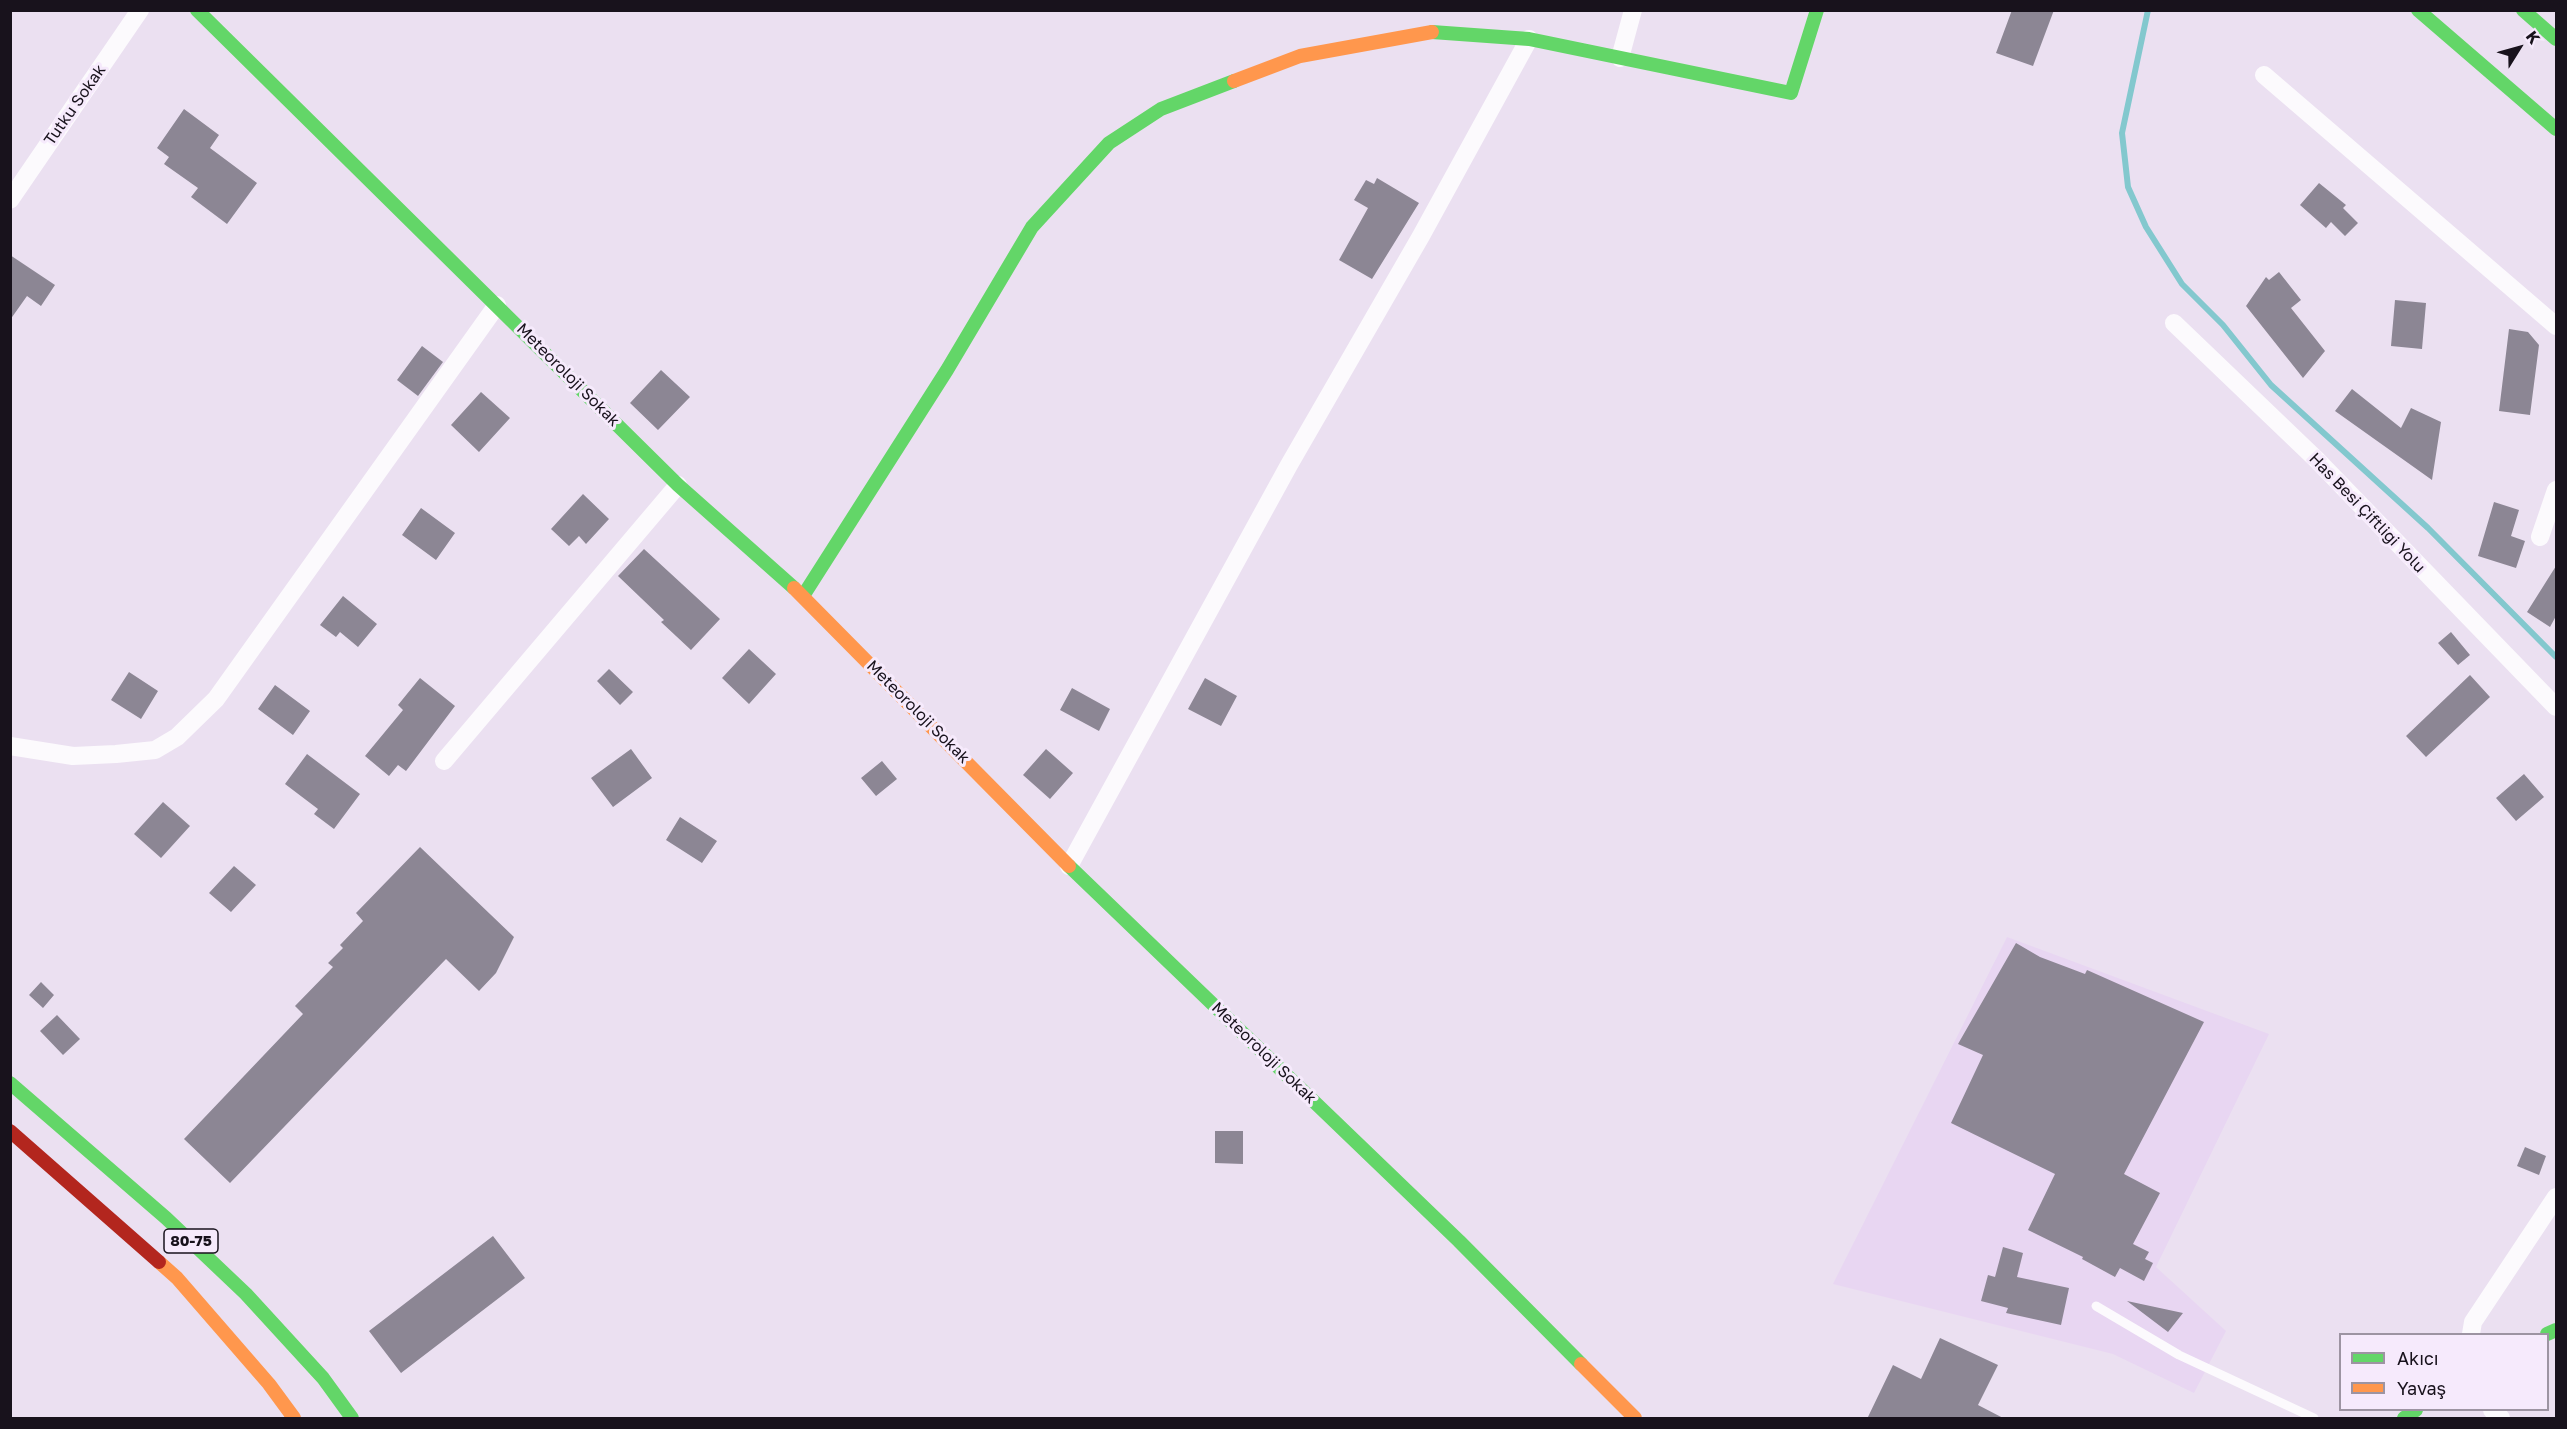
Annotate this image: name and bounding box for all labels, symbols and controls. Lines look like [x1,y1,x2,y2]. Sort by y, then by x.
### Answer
north arrow [2489,18,2549,78]
text: K [2522,27,2545,48]
street label: Tutku Sokak [40,61,110,149]
street label: Meteoroloji Sokak [512,319,624,431]
street label: Has Besi Çiftliği Yolu [2305,449,2429,577]
street label: Meteoroloji Sokak [862,656,974,768]
street label: Meteoroloji Sokak [1208,998,1320,1108]
road number: 80-75 [164,1229,218,1253]
legend [2339,1333,2549,1411]
text: Akıcı [2397,1347,2439,1369]
text: Yavaş [2397,1377,2446,1399]

